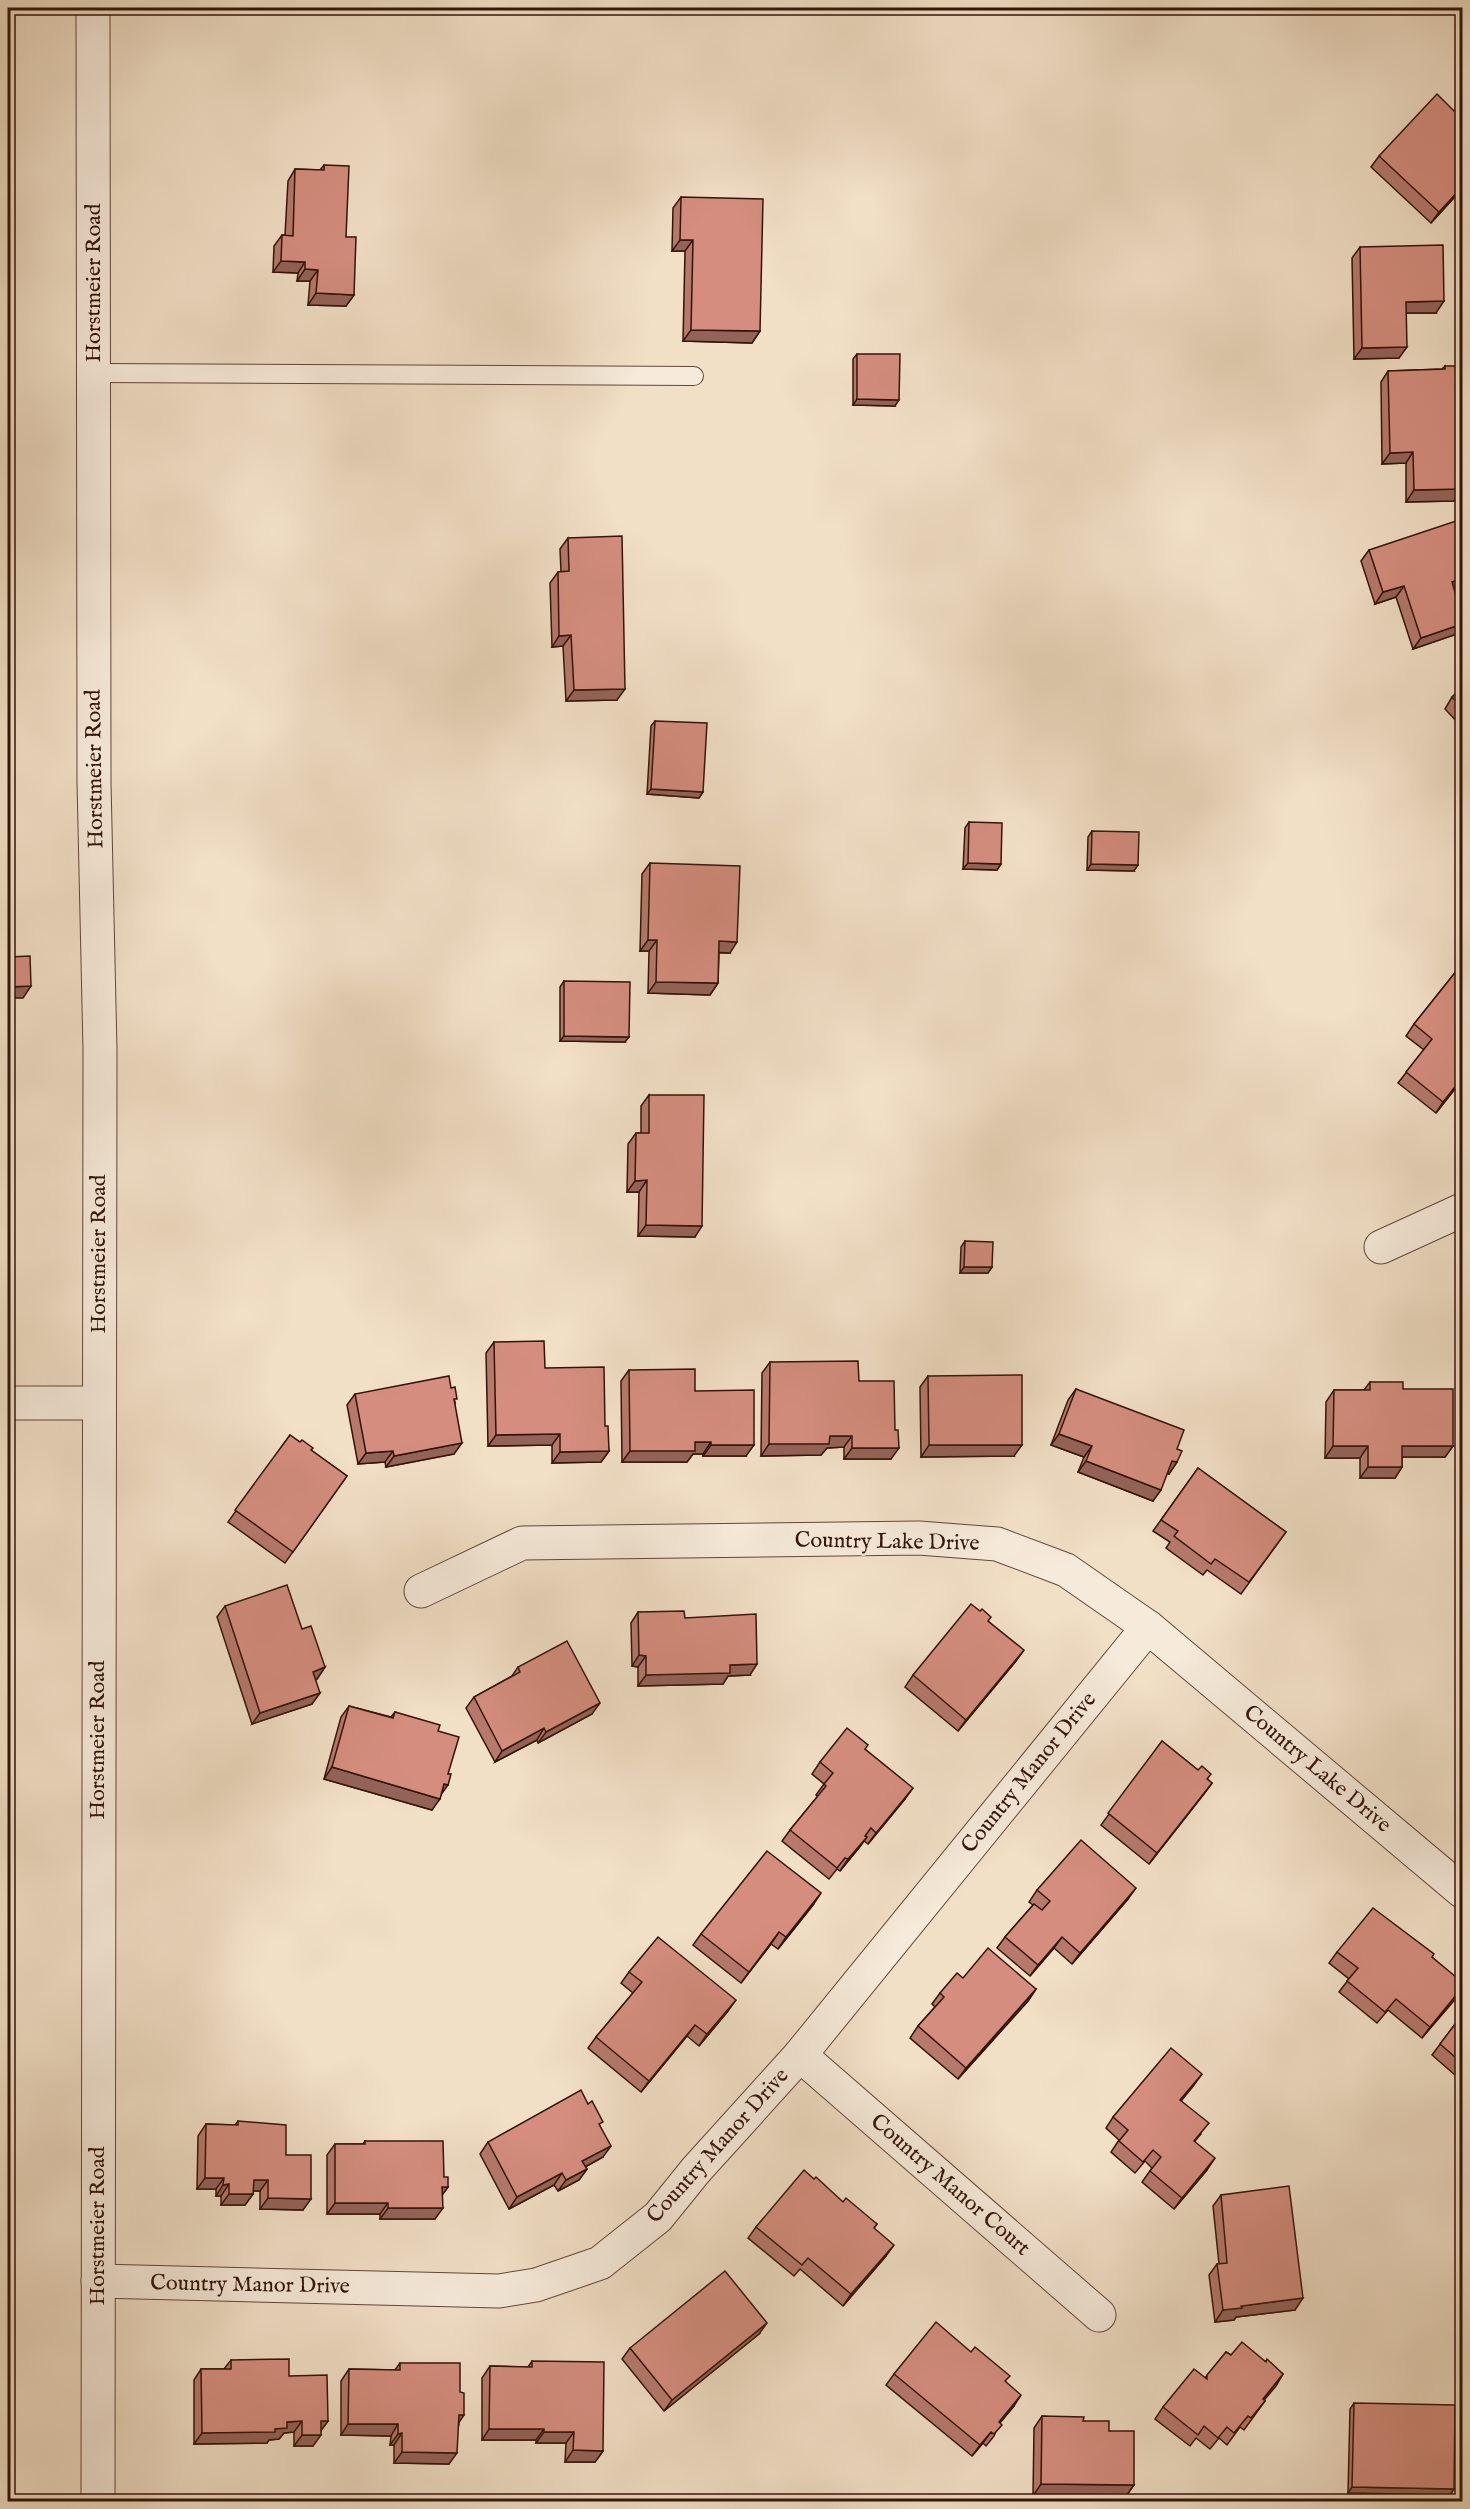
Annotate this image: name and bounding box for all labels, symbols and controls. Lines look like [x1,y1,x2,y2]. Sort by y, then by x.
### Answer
street label: Horstmeier Road [80,203,108,363]
street label: Horstmeier Road [80,689,110,849]
street label: Horstmeier Road [85,1174,113,1334]
street label: Country Lake Drive [794,1526,980,1558]
street label: Horstmeier Road [84,1660,112,1820]
street label: Country Manor Drive [955,1687,1103,1859]
street label: Country Lake Drive [1237,1699,1397,1839]
street label: Country Manor Drive [641,2062,795,2230]
street label: Country Manor Court [864,2108,1036,2262]
street label: Horstmeier Road [84,2146,112,2306]
street label: Country Manor Drive [150,2269,350,2301]

